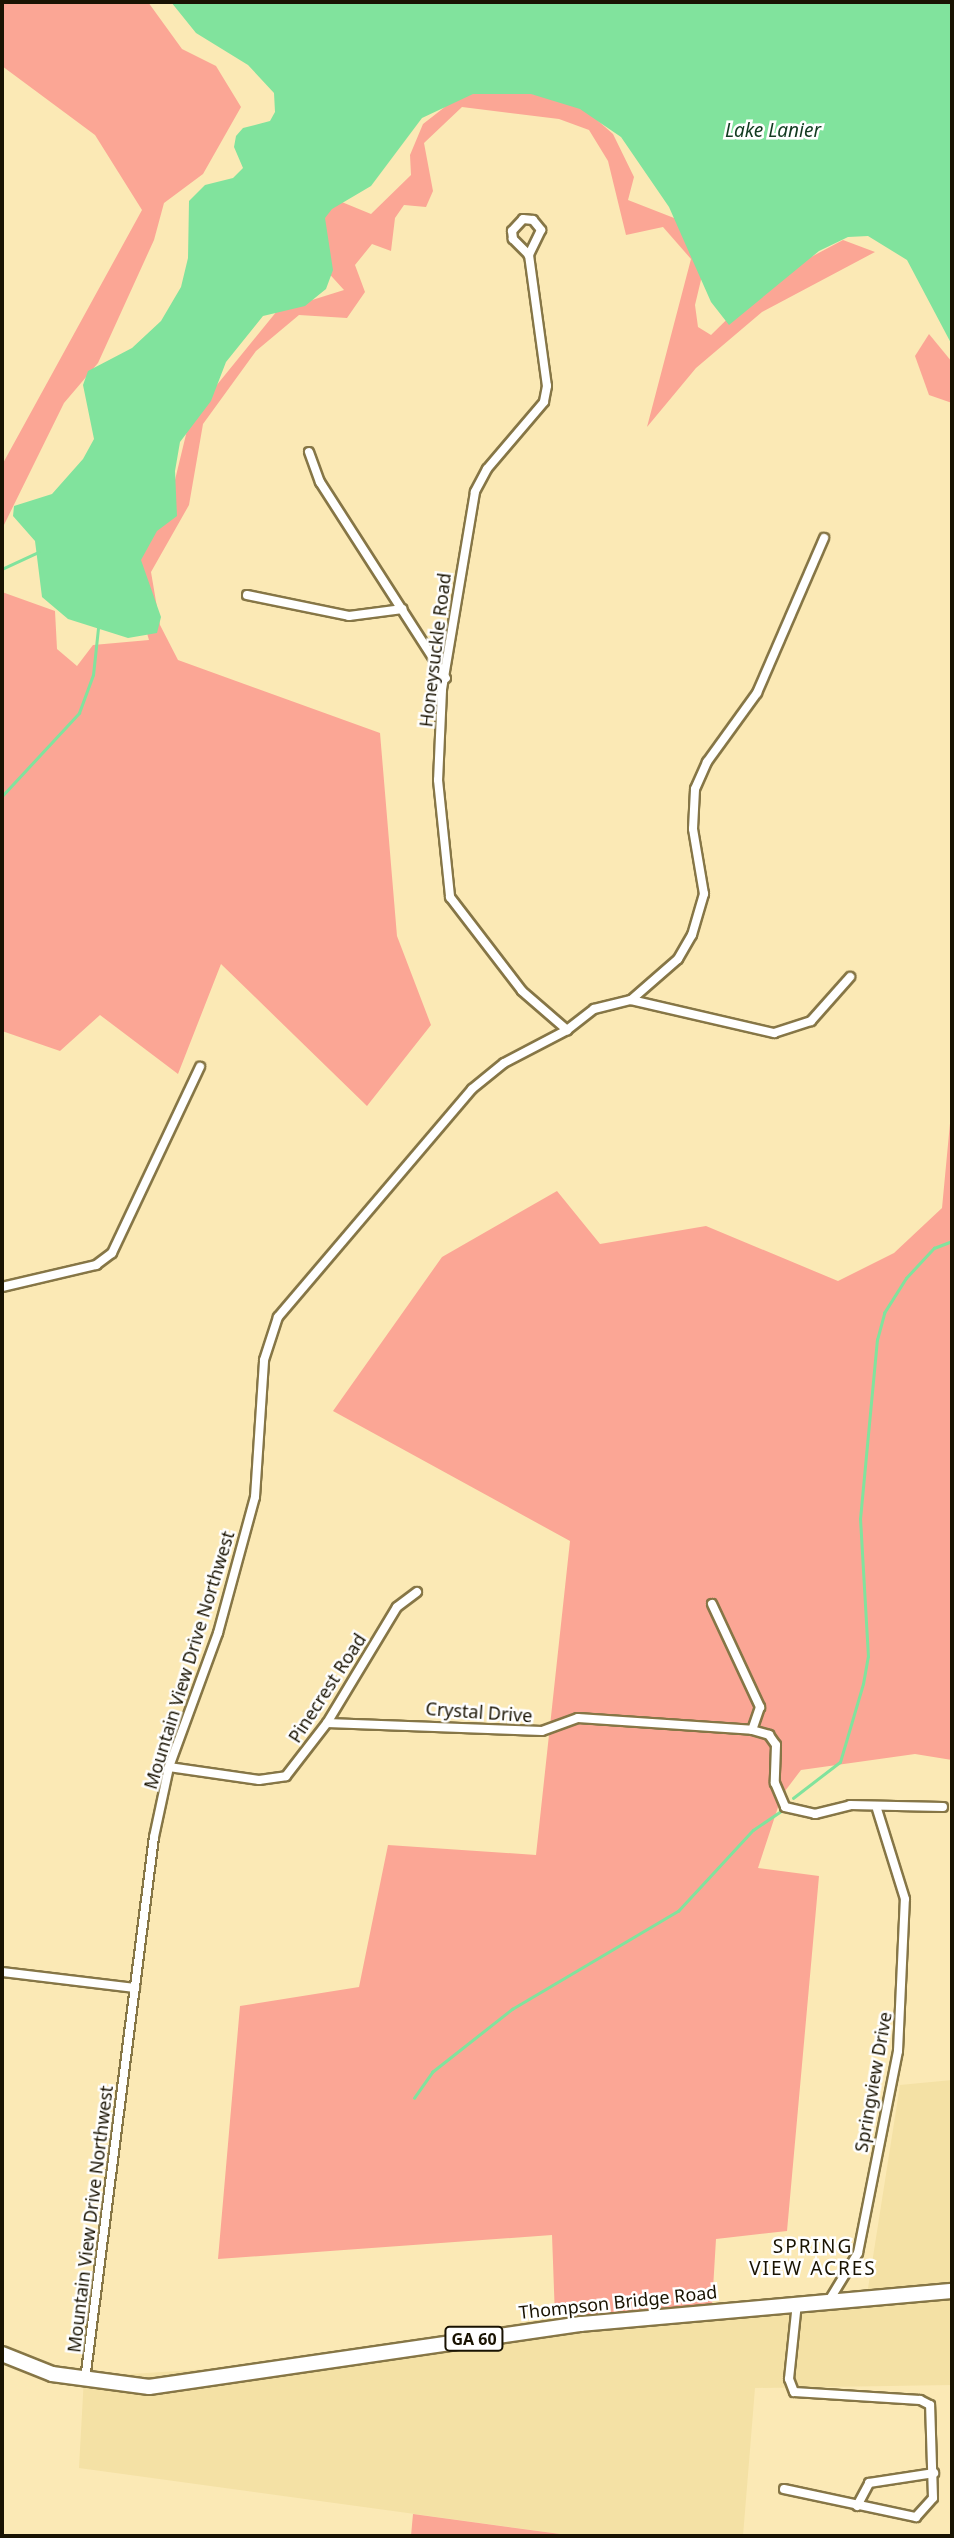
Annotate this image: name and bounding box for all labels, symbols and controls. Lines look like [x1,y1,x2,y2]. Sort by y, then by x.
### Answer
water label: Lake Lanier [725,120,821,142]
street label: Honeysuckle Road [415,572,455,728]
street label: Mountain View Drive Northwest [139,1528,239,1792]
street label: Pinecrest Road [284,1629,370,1747]
street label: Crystal Drive [425,1697,533,1727]
street label: Springview Drive [850,2010,896,2154]
street label: Mountain View Drive Northwest [63,2084,117,2354]
district label: SPRING VIEW ACRES [750,2236,876,2280]
street label: Thompson Bridge Road [518,2281,718,2323]
road number: GA 60 [444,2326,504,2352]

